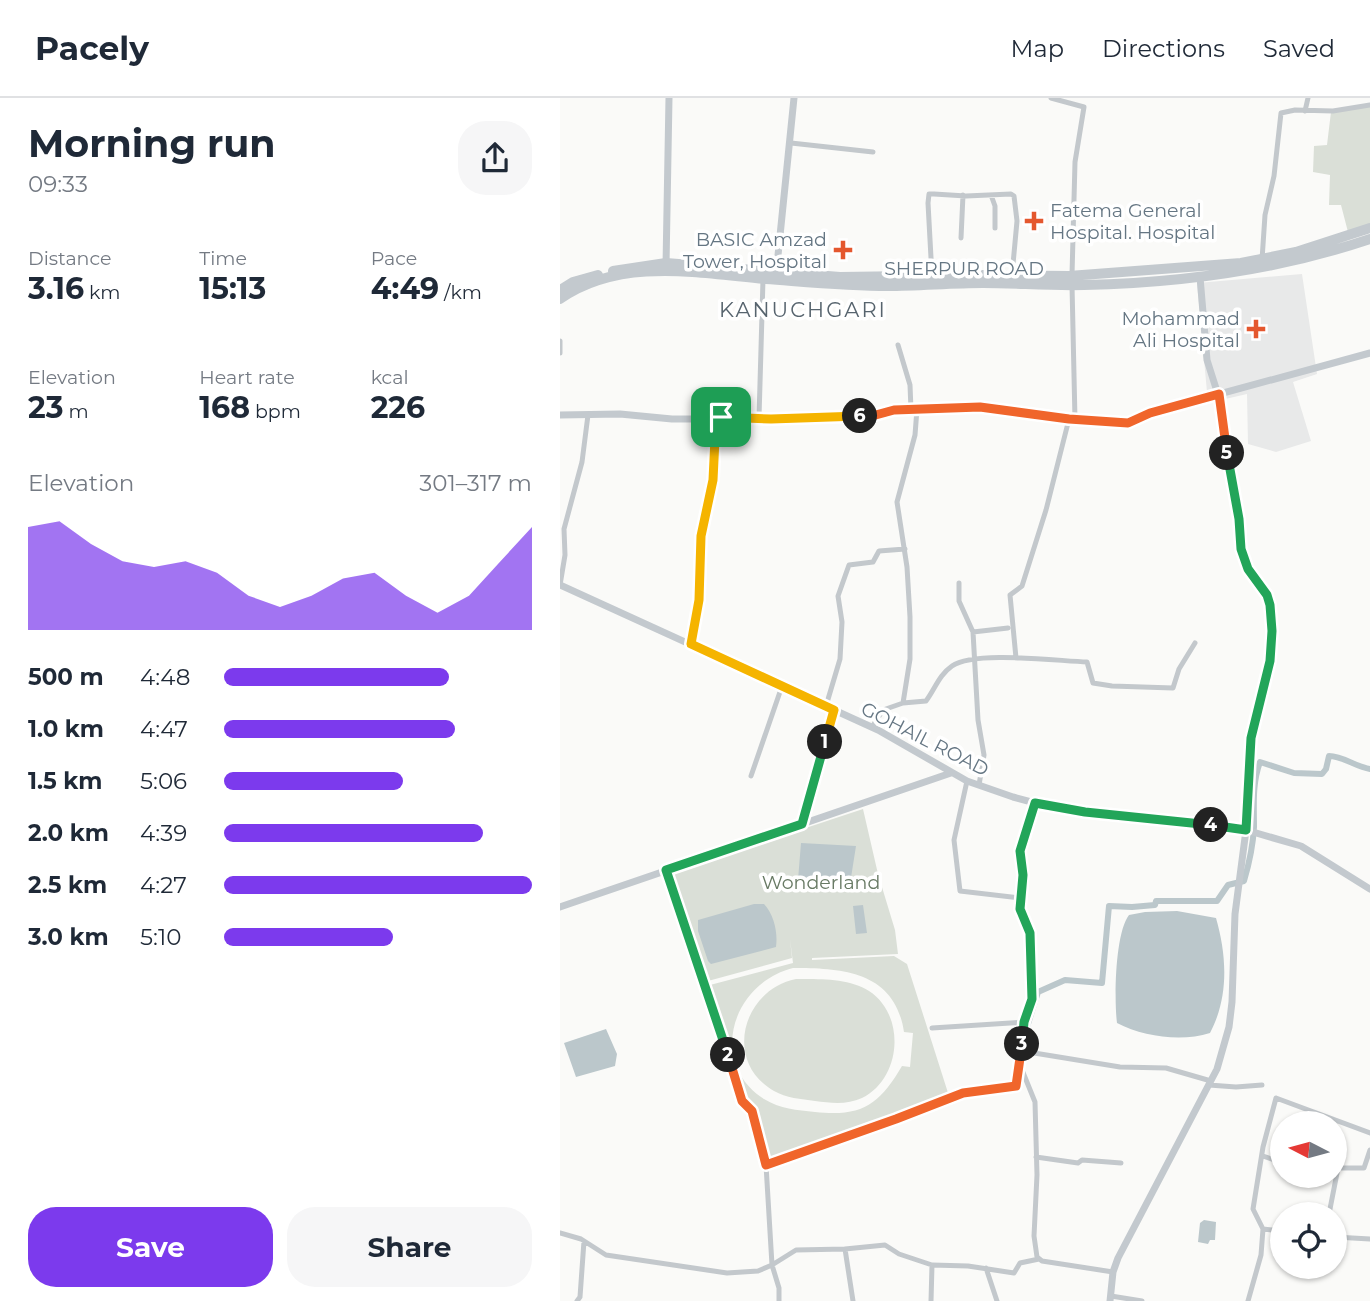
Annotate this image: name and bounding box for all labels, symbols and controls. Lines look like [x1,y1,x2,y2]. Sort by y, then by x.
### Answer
text: Pacely [35,28,149,68]
text: Map [1011,34,1064,63]
text: Directions [1102,34,1225,63]
text: Saved [1263,34,1335,63]
text: Morning run [28,120,276,167]
button: share [458,121,532,195]
text: 09:33 [28,170,88,198]
place label: Fatema General Hospital. Hospital [1050,199,1215,244]
marker: Fatema General Hospital. Hospital [1024,211,1044,231]
place label: BASIC Amzad Tower, Hospital [683,228,827,273]
marker: BASIC Amzad Tower, Hospital [833,240,853,260]
text: Distance [28,247,111,270]
text: Time [199,247,247,270]
text: Pace [371,247,417,270]
street label: SHERPUR ROAD [884,257,1044,280]
text: 3.16 [28,270,84,307]
text: 15:13 [199,270,266,307]
text: 4:49 [371,270,439,307]
text: km [84,281,120,304]
text: /km [439,281,482,304]
district label: KANUCHGARI [719,297,887,322]
place label: Mohammad Ali Hospital [1121,307,1240,352]
marker: Mohammad Ali Hospital [1246,319,1266,339]
text: Elevation [28,366,116,389]
text: Heart rate [199,366,295,389]
text: kcal [371,366,409,389]
pin [691,387,751,447]
text: 23 [28,389,63,426]
text: 168 [199,389,250,426]
text: 226 [371,389,425,426]
icon: arrive [702,398,740,436]
pin: 6 [842,398,878,434]
text: m [63,400,89,423]
text: bpm [250,400,301,423]
text: 6 [853,404,866,427]
pin: 5 [1210,436,1244,470]
text: 5 [1221,441,1232,464]
text: Elevation [28,469,134,497]
text: 301–317 m [419,469,532,497]
text: 500 m [28,663,104,691]
text: 4:48 [140,663,190,691]
street label: GOHAIL ROAD [857,697,993,781]
text: 1.0 km [28,715,104,743]
text: 4:47 [140,715,188,743]
pin: 1 [807,724,842,760]
text: 1 [821,730,828,753]
text: 1.5 km [28,767,102,795]
text: 5:06 [140,767,187,795]
pin: 4 [1194,808,1228,842]
text: 4 [1204,813,1217,836]
text: 2.0 km [28,819,109,847]
text: 4:39 [140,819,187,847]
text: 2.5 km [28,871,107,899]
text: 4:27 [140,871,187,899]
park label: Wonderland [762,871,880,894]
text: 3.0 km [28,923,109,951]
text: 5:10 [140,923,181,951]
pin: 3 [1004,1026,1040,1062]
text: 3 [1016,1032,1027,1055]
pin: 2 [710,1038,746,1072]
text: 2 [722,1043,733,1066]
north arrow [1270,1111,1348,1188]
map controls [1270,1111,1347,1279]
button: locate [1270,1202,1347,1279]
button: Save [28,1207,273,1287]
button: Share [287,1207,532,1287]

